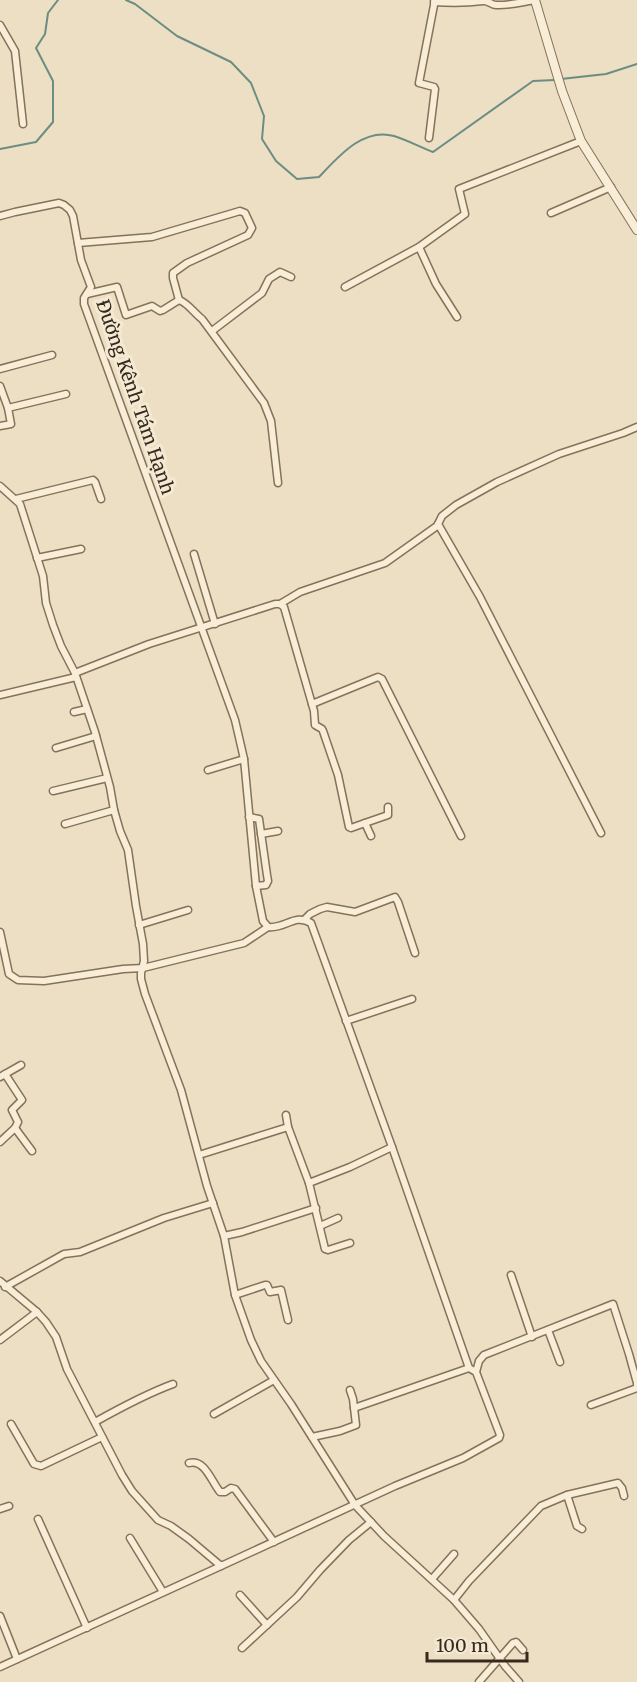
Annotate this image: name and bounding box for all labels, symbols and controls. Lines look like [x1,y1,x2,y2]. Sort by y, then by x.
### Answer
street label: Đường Kênh Tám Hạnh [91,296,180,497]
scale bar [427,1625,528,1663]
text: 100 m [436,1634,489,1657]

